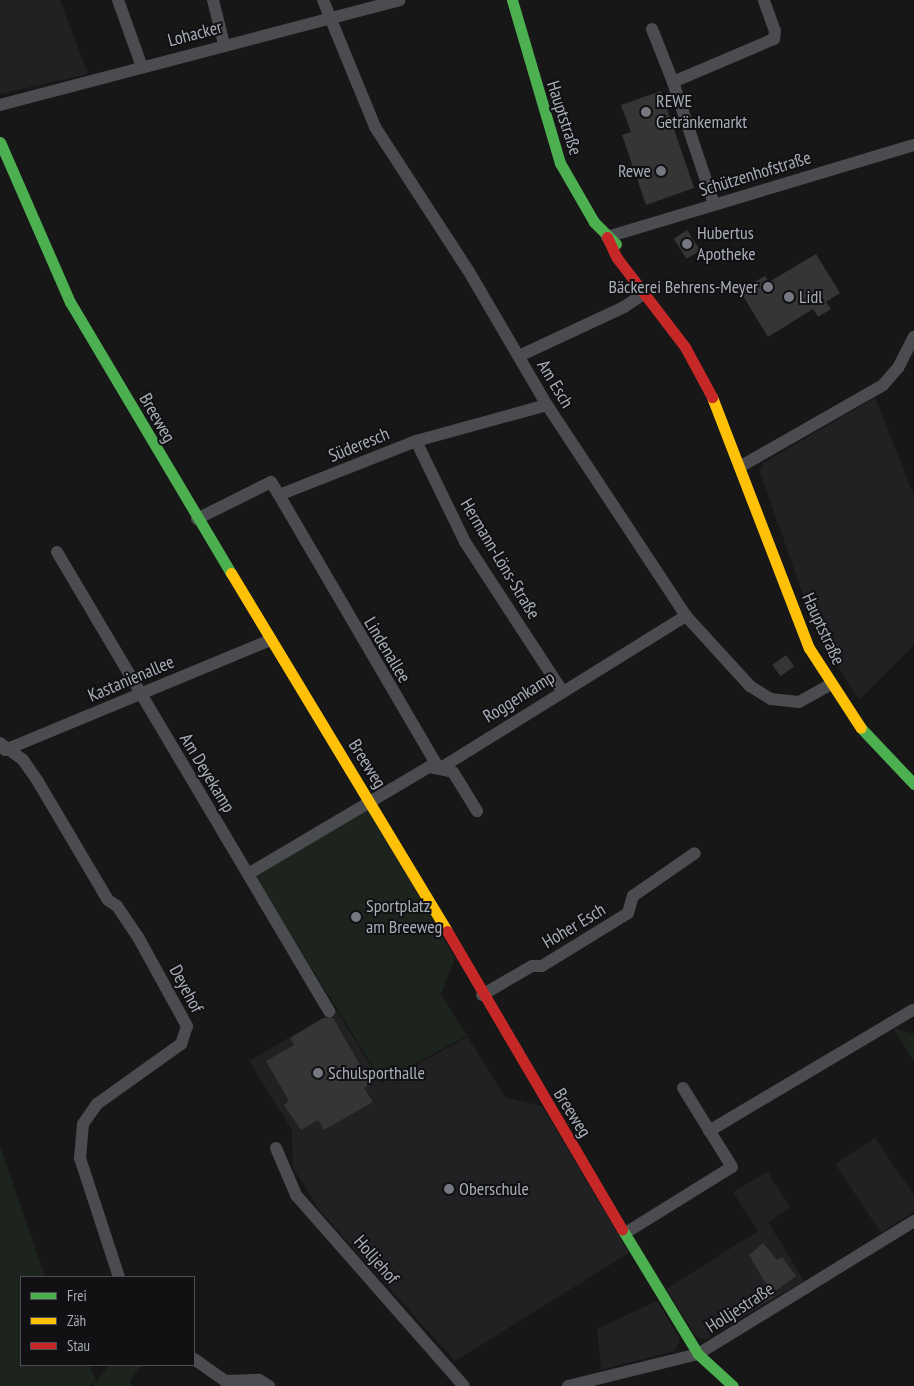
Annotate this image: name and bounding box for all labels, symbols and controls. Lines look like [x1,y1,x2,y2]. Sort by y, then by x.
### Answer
street label: Lohacker [166,16,224,52]
street label: Hauptstraße [542,78,586,158]
place label: REWE Getränkemarkt [656,91,747,134]
marker: REWE Getränkemarkt [640,106,652,118]
street label: Schützenhofstraße [696,147,814,201]
place label: Rewe [618,160,651,182]
marker: Rewe [655,165,667,177]
place label: Hubertus Apotheke [697,223,756,266]
marker: Hubertus Apotheke [681,238,693,250]
place label: Bäckerei Behrens-Meyer [608,276,758,298]
marker: Bäckerei Behrens-Meyer [762,281,774,293]
place label: Lidl [799,286,822,308]
marker: Lidl [783,291,795,303]
street label: Am Esch [532,356,578,412]
street label: Breeweg [134,389,180,447]
street label: Süderesch [326,423,392,467]
street label: Hermann-Löns-Straße [456,495,544,623]
street label: Hauptstraße [797,590,849,668]
street label: Lindenallee [359,613,415,687]
street label: Kastanienallee [85,651,177,707]
street label: Roggenkamp [479,667,559,727]
street label: Am Deyekamp [175,729,239,817]
street label: Breeweg [344,736,390,792]
place label: Sportplatz am Breeweg [366,896,442,939]
street label: Hoher Esch [539,899,609,953]
marker: Sportplatz am Breeweg [350,911,362,923]
street label: Deyehof [165,961,207,1017]
place label: Schulsporthalle [328,1062,425,1084]
marker: Schulsporthalle [312,1067,324,1079]
street label: Breeweg [549,1085,595,1141]
place label: Oberschule [459,1178,529,1200]
marker: Oberschule [443,1183,455,1195]
street label: Holljehof [349,1231,403,1289]
legend [20,1276,195,1366]
street label: Holljestraße [702,1278,778,1338]
text: Frei [67,1286,87,1305]
text: Zäh [67,1311,86,1330]
text: Stau [67,1336,90,1355]

